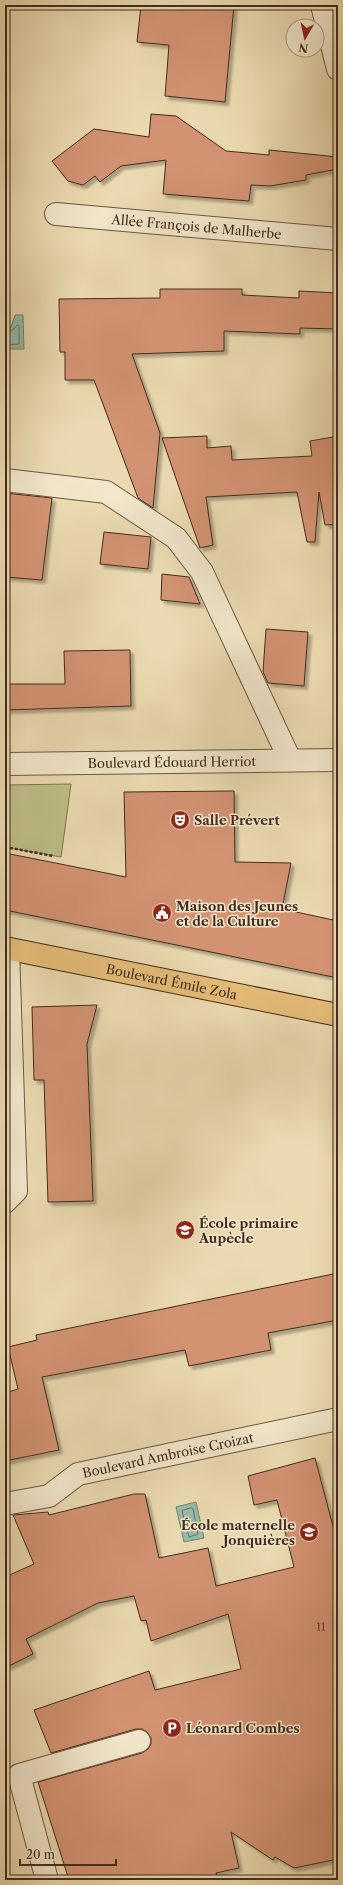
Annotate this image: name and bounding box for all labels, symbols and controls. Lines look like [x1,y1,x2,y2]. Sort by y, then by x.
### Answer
north arrow [285,18,325,58]
text: N [297,40,309,56]
street label: Allée François de Malherbe [110,211,282,242]
street label: Boulevard Édouard Herriot [88,753,257,771]
theatre icon: Salle Prévert [169,809,191,831]
place label: Salle Prévert [194,812,280,828]
place label: Maison des Jeunes et de la Culture [176,898,298,929]
public building icon: Maison des Jeunes et de la Culture [151,902,173,924]
street label: Boulevard Émile Zola [105,961,239,1003]
place label: École primaire Aupècle [198,1215,298,1246]
school or university icon: École primaire Aupècle [174,1219,196,1241]
street label: Boulevard Ambroise Croizat [81,1429,255,1481]
place label: École maternelle Jonquières [181,1517,295,1548]
school or university icon: École maternelle Jonquières [298,1521,320,1543]
house number: 11 [316,1620,326,1634]
parking icon: Léonard Combes [161,1717,183,1739]
place label: Léonard Combes [186,1720,300,1736]
scale bar [20,1841,116,1867]
text: 20 m [26,1847,55,1862]

